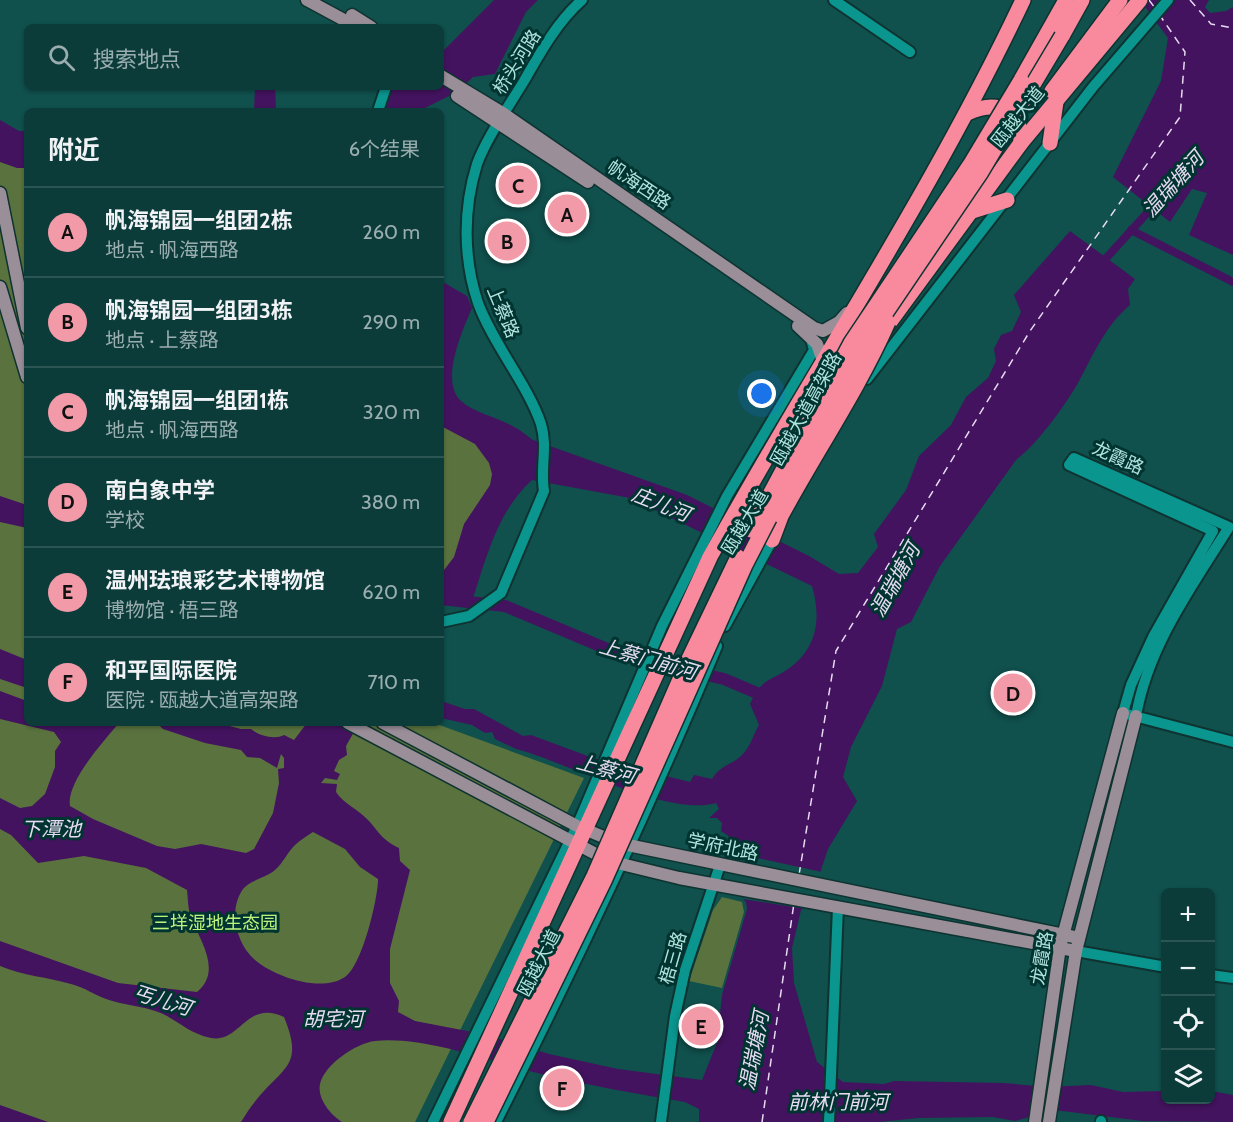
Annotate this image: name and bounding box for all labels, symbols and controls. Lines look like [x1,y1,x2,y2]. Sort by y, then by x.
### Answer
search box [24,24,444,90]
street label: 桥头河路 [489,26,545,98]
icon: search [45,41,78,74]
text: 搜索地点 [93,46,181,73]
street label: 瓯越大道 [987,82,1049,152]
text: 附近 [48,134,100,166]
text: 6个结果 [349,137,420,161]
water label: 温瑞塘河 [1137,143,1211,222]
street label: 帆海西路 [603,156,675,214]
pin: C [498,162,538,207]
pin: A [548,192,586,236]
text: 帆海锦园一组团2栋 [105,207,293,234]
pin: B [488,218,526,264]
text: A [61,220,74,244]
text: 260 m [362,220,420,244]
text: 地点 · 帆海西路 [105,238,239,262]
street label: 上蔡路 [482,283,524,341]
text: 帆海锦园一组团3栋 [105,297,293,324]
text: B [61,310,74,334]
text: 290 m [362,310,420,334]
text: 地点 · 上蔡路 [105,328,219,352]
street label: 瓯越大道高架路 [766,349,846,469]
your location [747,379,776,408]
text: 帆海锦园一组团1栋 [105,387,289,414]
text: C [61,400,74,424]
text: 320 m [363,400,420,424]
text: 地点 · 帆海西路 [105,418,239,442]
street label: 龙霞路 [1089,437,1147,479]
text: 南白象中学 [105,477,215,504]
water label: 庄儿河 [629,482,697,528]
street label: 瓯越大道 [717,485,773,559]
text: D [60,490,75,514]
text: 380 m [361,490,420,514]
text: 学校 [105,508,145,532]
water label: 温瑞塘河 [865,536,927,621]
text: 温州珐琅彩艺术博物馆 [105,567,325,594]
text: E [62,580,73,604]
text: 620 m [362,580,420,604]
text: 博物馆 · 梧三路 [105,598,239,622]
water label: 上蔡门前河 [597,634,703,685]
text: 和平国际医院 [105,657,237,684]
text: F [62,670,73,694]
text: 710 m [367,670,420,694]
pin: D [994,670,1032,716]
text: 医院 · 瓯越大道高架路 [105,688,299,712]
water label: 上蔡河 [574,750,642,789]
water label: 下潭池 [21,817,83,841]
street label: 学府北路 [685,829,761,865]
map controls [1161,888,1215,1104]
button: + [1161,888,1215,942]
park label: 三垟湿地生态园 [152,912,278,934]
street label: 瓯越大道 [513,926,565,1000]
street label: 梧三路 [655,929,691,987]
street label: 龙霞路 [1026,930,1058,986]
button: − [1161,942,1215,996]
water label: 丐儿河 [130,980,198,1021]
button: locate [1161,996,1215,1050]
pin: E [682,1004,720,1048]
water label: 温瑞塘河 [735,1006,774,1093]
water label: 胡宅河 [303,1007,367,1031]
button: layers [1161,1050,1215,1104]
pin: F [542,1066,582,1110]
water label: 前林门前河 [788,1090,892,1114]

